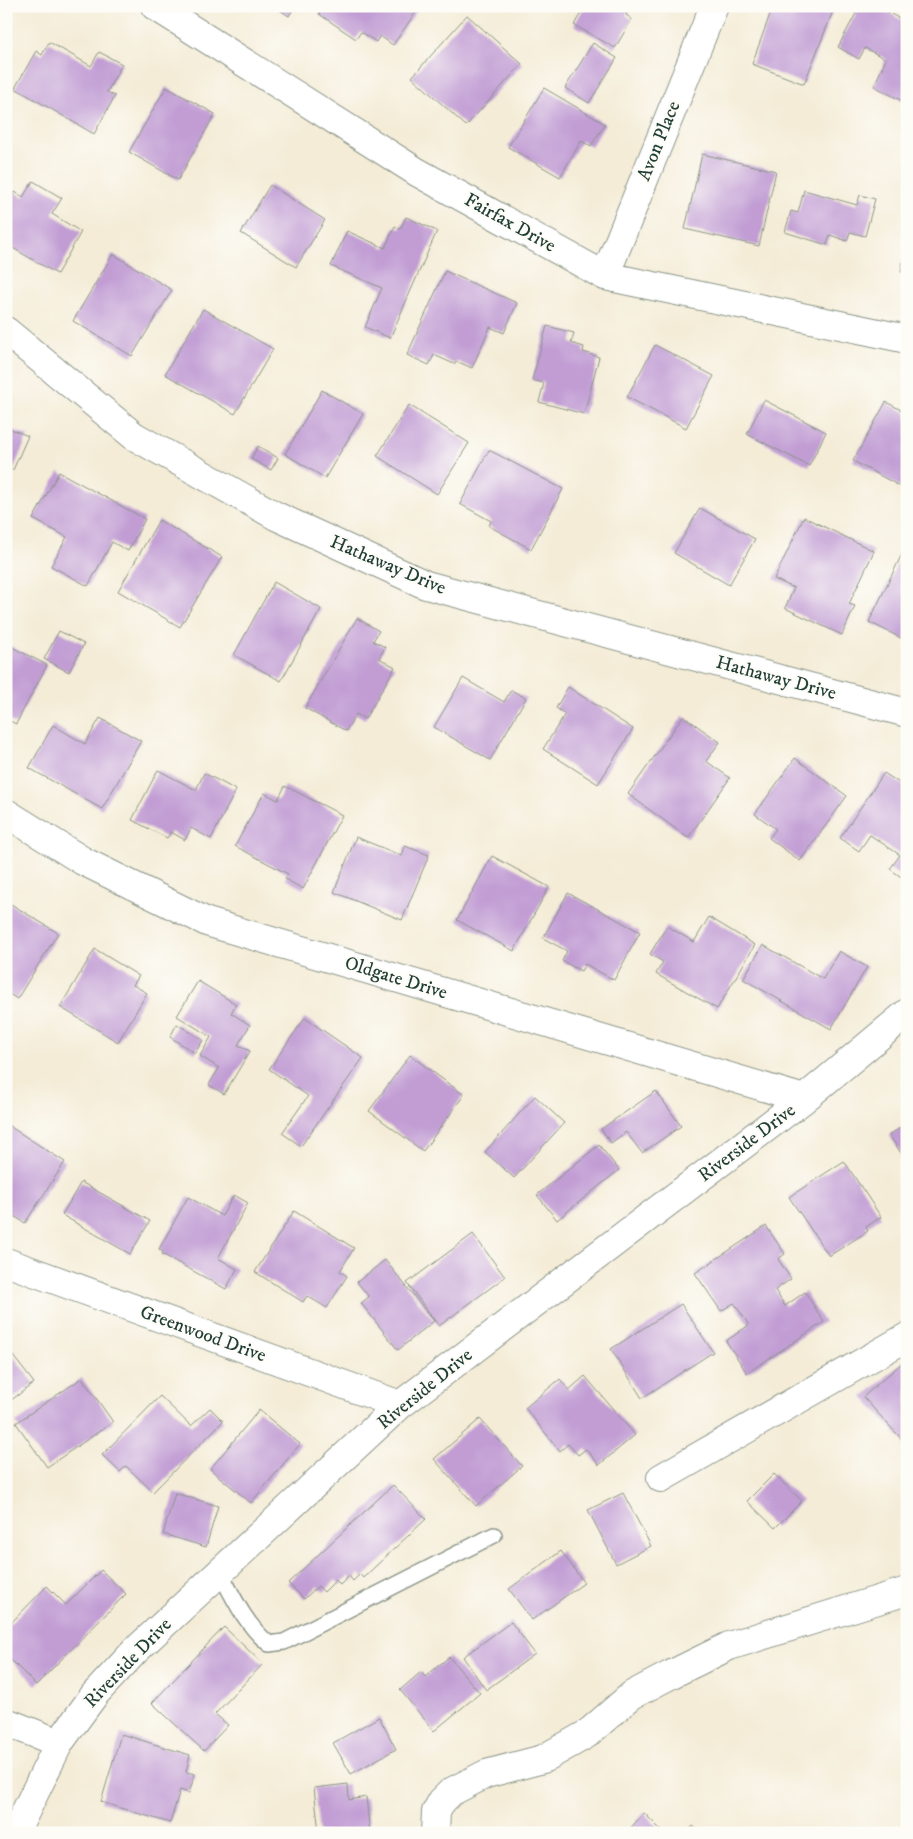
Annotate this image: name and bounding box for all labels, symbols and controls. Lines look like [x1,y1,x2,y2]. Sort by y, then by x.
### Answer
street label: Avon Place [633,98,685,184]
street label: Fairfax Drive [460,188,560,258]
street label: Hathaway Drive [327,530,449,600]
street label: Hathaway Drive [713,651,839,705]
street label: Oldgate Drive [342,951,450,1005]
street label: Riverside Drive [694,1099,800,1187]
street label: Greenwood Drive [137,1301,269,1367]
street label: Riverside Drive [373,1344,477,1434]
street label: Riverside Drive [80,1613,177,1713]

